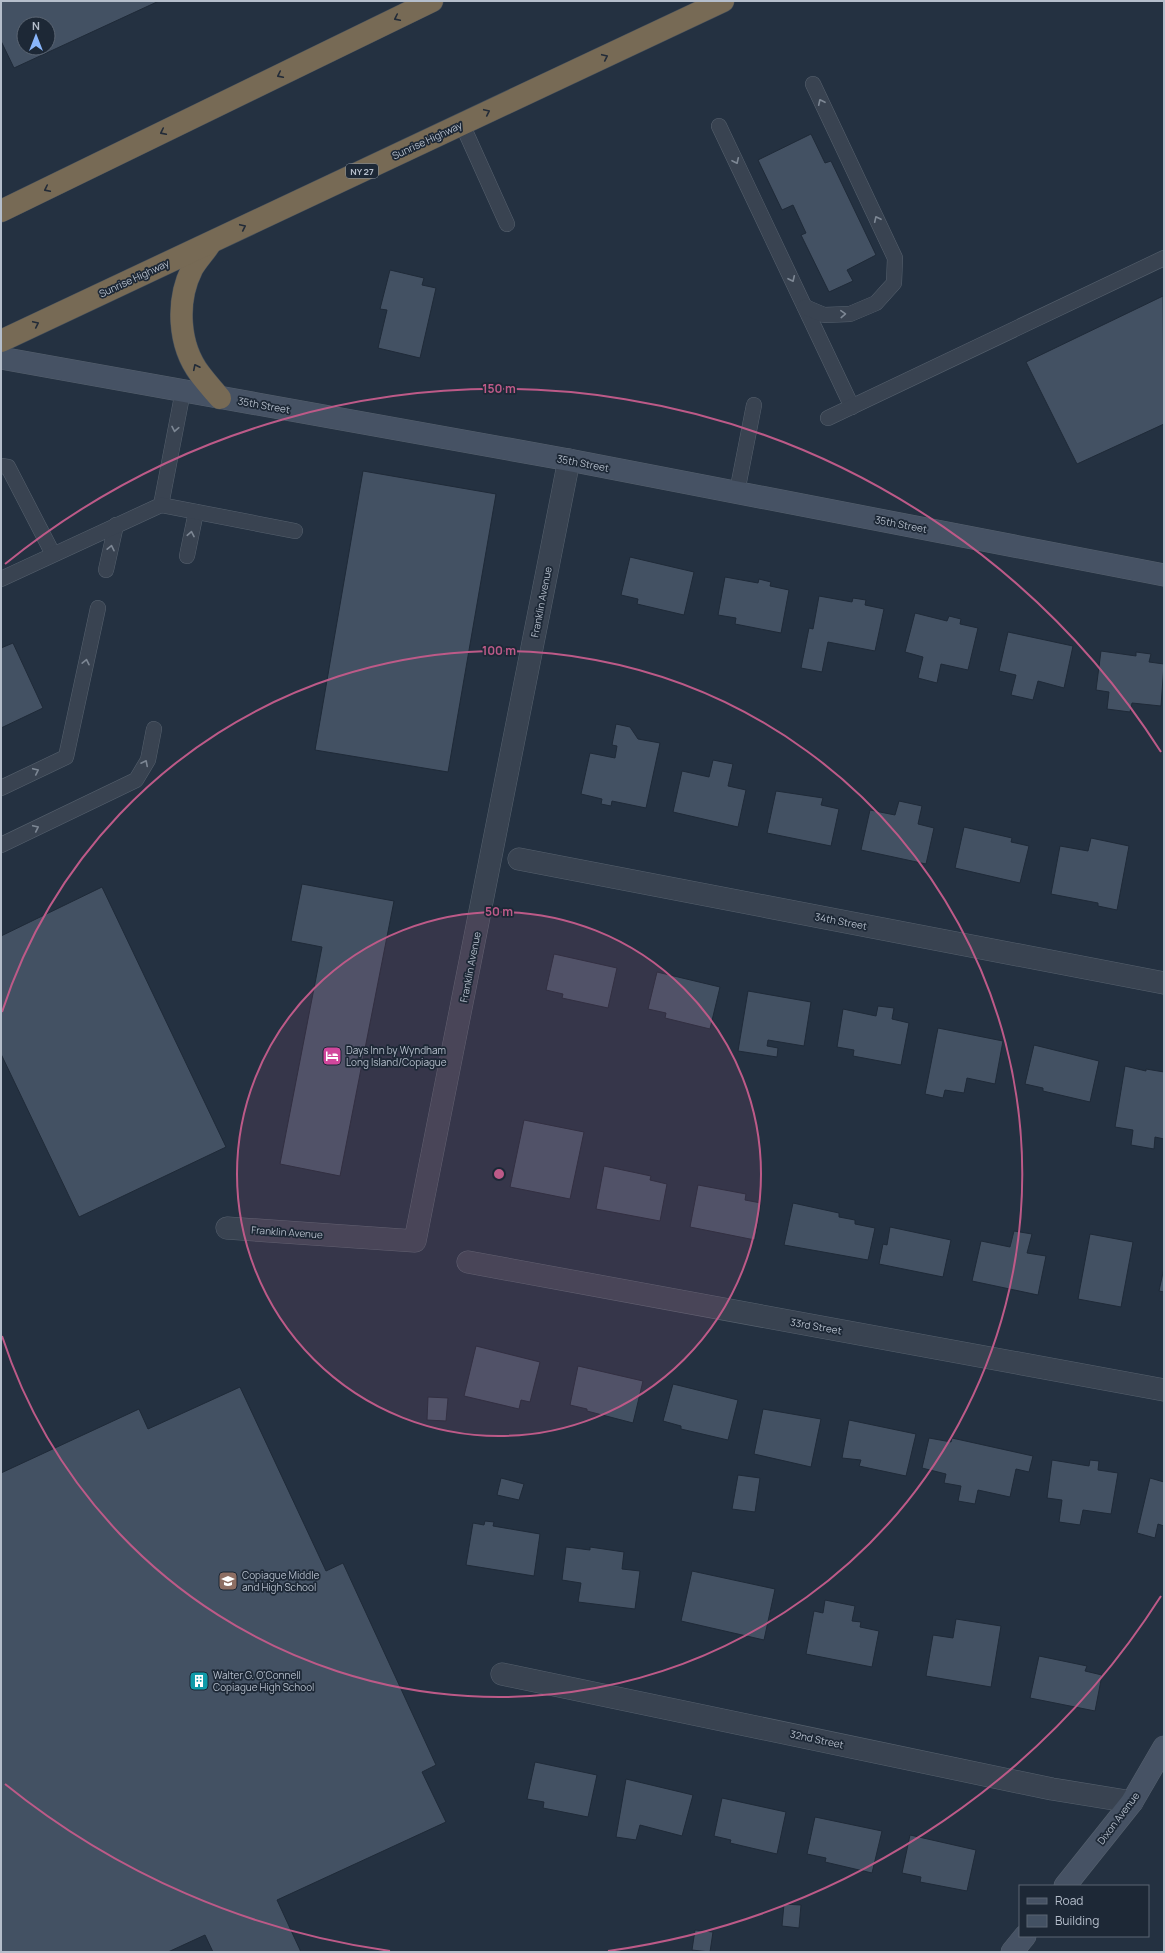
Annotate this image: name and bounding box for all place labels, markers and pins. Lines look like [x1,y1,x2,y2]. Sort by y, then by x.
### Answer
place label: Days Inn by Wyndham Long Island/Copiague [346,1043,447,1069]
hotel icon: Days Inn by Wyndham Long Island/Copiague [321,1045,343,1067]
centre of rings [492,1167,506,1181]
place label: Copiague Middle and High School [242,1568,320,1594]
school or university icon: Copiague Middle and High School [217,1570,239,1592]
place label: Walter G. O'Connell Copiague High School [213,1668,314,1694]
building icon: Walter G. O'Connell Copiague High School [188,1670,210,1692]

